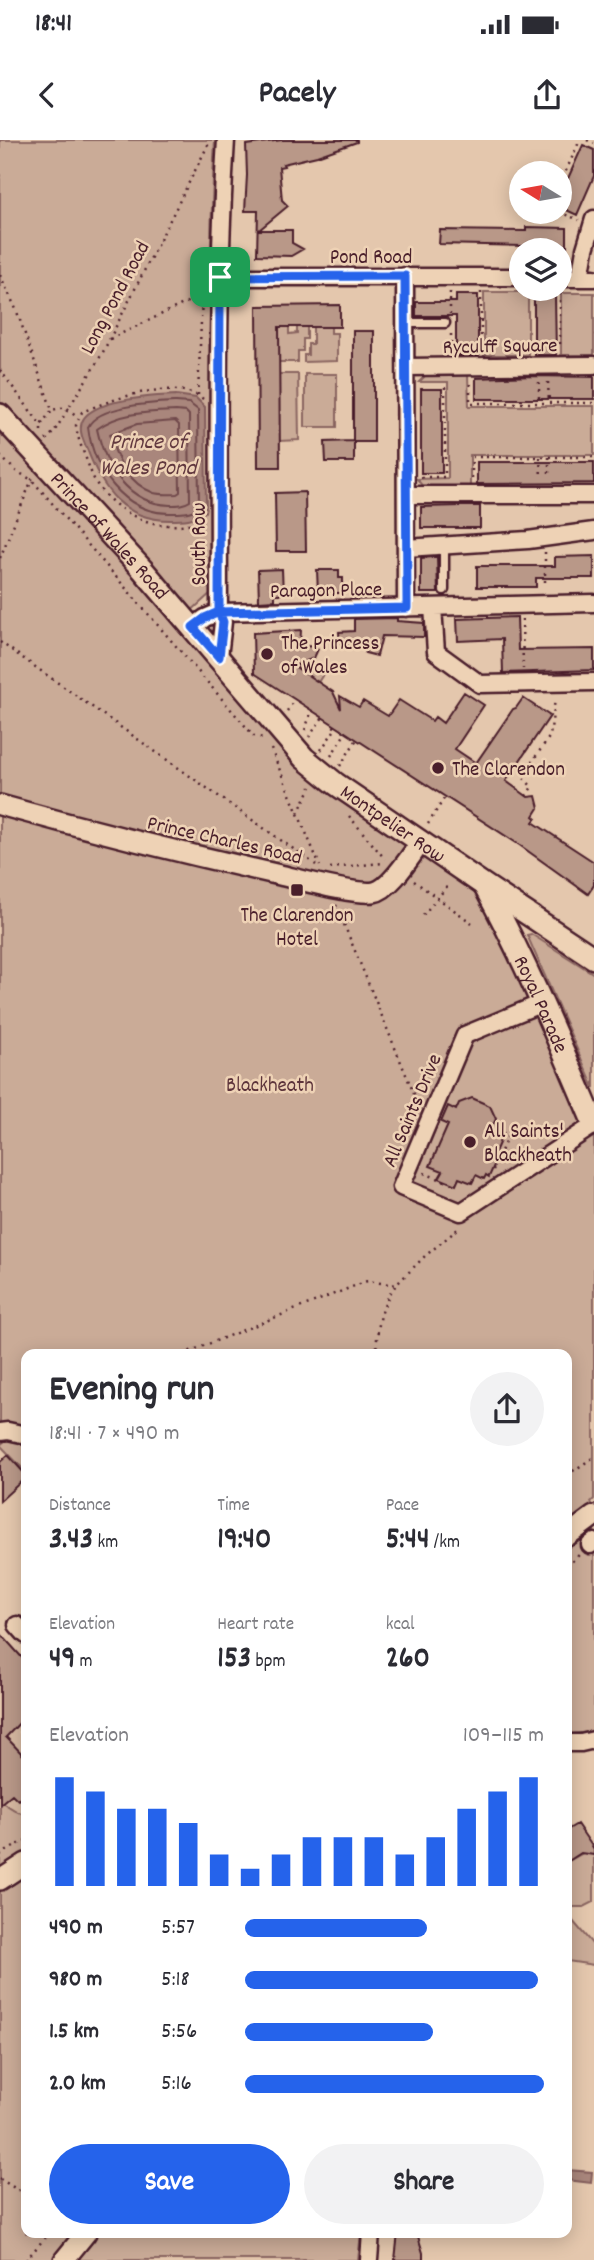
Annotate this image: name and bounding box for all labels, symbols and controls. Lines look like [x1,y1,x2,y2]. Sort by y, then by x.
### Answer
text: 18:41 [35,6,72,43]
text: Pacely [258,72,336,118]
icon: back [28,76,66,114]
icon: share [528,76,566,114]
north arrow [509,161,572,224]
map controls [509,161,572,301]
street label: Long Pond Road [74,237,159,360]
button: layers [509,238,572,301]
street label: Pond Road [330,244,412,274]
pin [190,247,250,307]
icon: arrive [201,258,239,296]
street label: Ryculff Square [442,332,558,364]
water label: Prince of Wales Pond [100,427,200,486]
street label: Prince of Wales Road [42,466,174,608]
street label: South Row [186,503,216,585]
street label: Paragon Place [270,576,382,608]
place label: The Princess of Wales [281,630,379,684]
marker: The Princess of Wales [259,646,275,662]
place label: The Clarendon [452,756,565,786]
marker: The Clarendon [430,760,446,776]
street label: Montpelier Row [333,779,450,872]
street label: Prince Charles Road [144,810,305,874]
marker: The Clarendon Hotel [289,882,305,898]
place label: The Clarendon Hotel [241,902,353,956]
street label: Royal Parade [504,951,574,1058]
street label: All Saints Drive [376,1050,451,1173]
park label: Blackheath [226,1072,314,1102]
place label: All Saints' Blackheath [484,1118,572,1172]
marker: All Saints' Blackheath [462,1134,478,1150]
text: Evening run [49,1364,214,1419]
button: share [470,1372,544,1446]
text: 18:41 · 7 × 490 m [49,1418,179,1451]
text: Distance [49,1493,111,1520]
text: Time [217,1493,250,1520]
text: Pace [386,1493,419,1520]
text: 3.43 [49,1520,93,1563]
text: 19:40 [217,1520,271,1563]
text: 5:44 [386,1520,429,1563]
text: km [93,1530,118,1557]
text: /km [429,1530,460,1557]
text: Elevation [49,1612,115,1639]
text: Heart rate [217,1612,294,1639]
text: kcal [386,1612,415,1639]
text: 49 [49,1639,75,1682]
text: 153 [217,1639,251,1682]
text: 260 [386,1639,430,1682]
text: m [75,1649,93,1676]
text: bpm [251,1649,286,1676]
text: Elevation [49,1720,129,1753]
text: 109–115 m [463,1720,544,1753]
text: 490 m [49,1912,103,1945]
text: 5:57 [161,1912,195,1945]
text: 980 m [49,1964,102,1997]
text: 5:18 [161,1964,190,1997]
text: 1.5 km [49,2016,99,2049]
text: 5:56 [161,2016,197,2049]
text: 2.0 km [49,2068,106,2101]
text: 5:16 [161,2068,192,2101]
button: Save [49,2144,290,2224]
button: Share [304,2144,544,2224]

